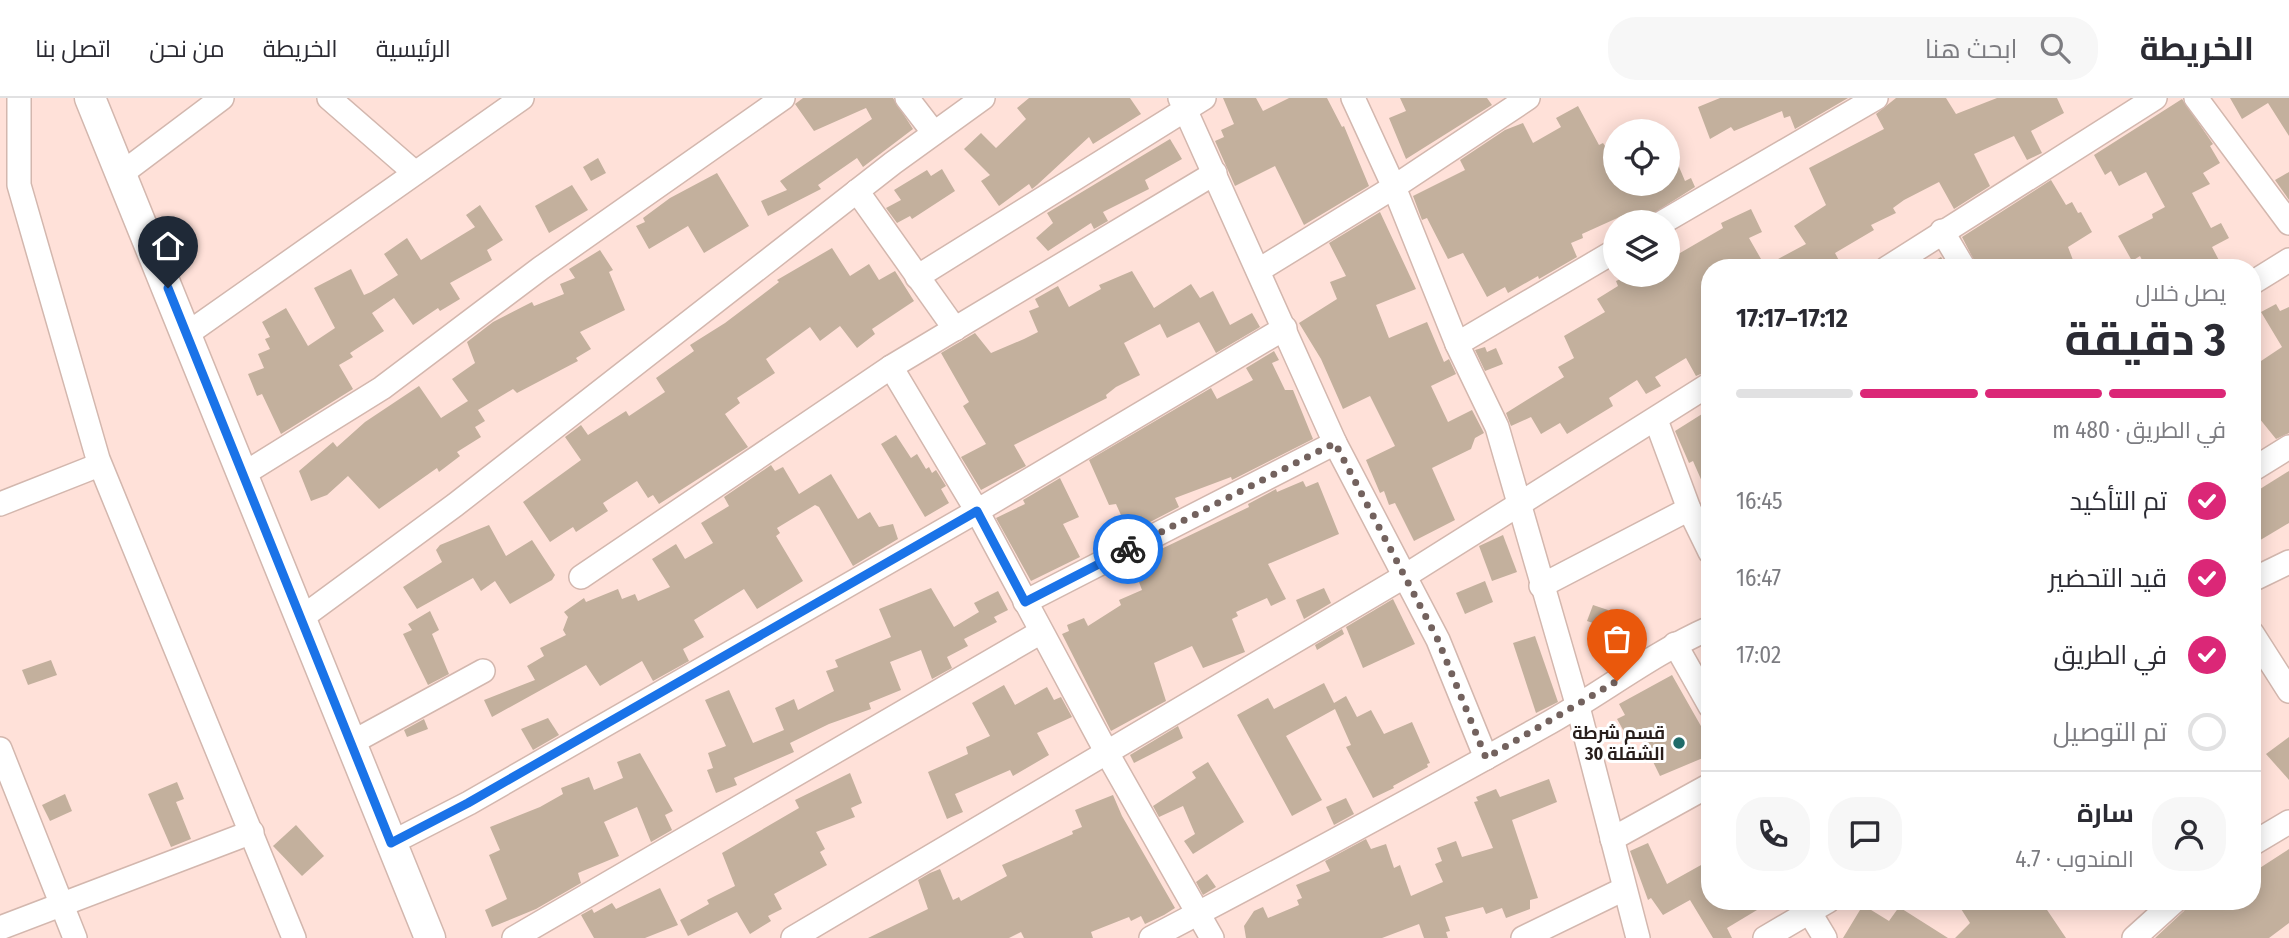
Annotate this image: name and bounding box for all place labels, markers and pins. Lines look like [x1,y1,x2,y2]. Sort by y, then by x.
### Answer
pin [138,216,198,288]
pin [1587,609,1647,681]
place label: قسم شرطة الشقلة 30 [1572,722,1665,765]
marker: قسم شرطة الشقلة 30 [1671,735,1687,751]

